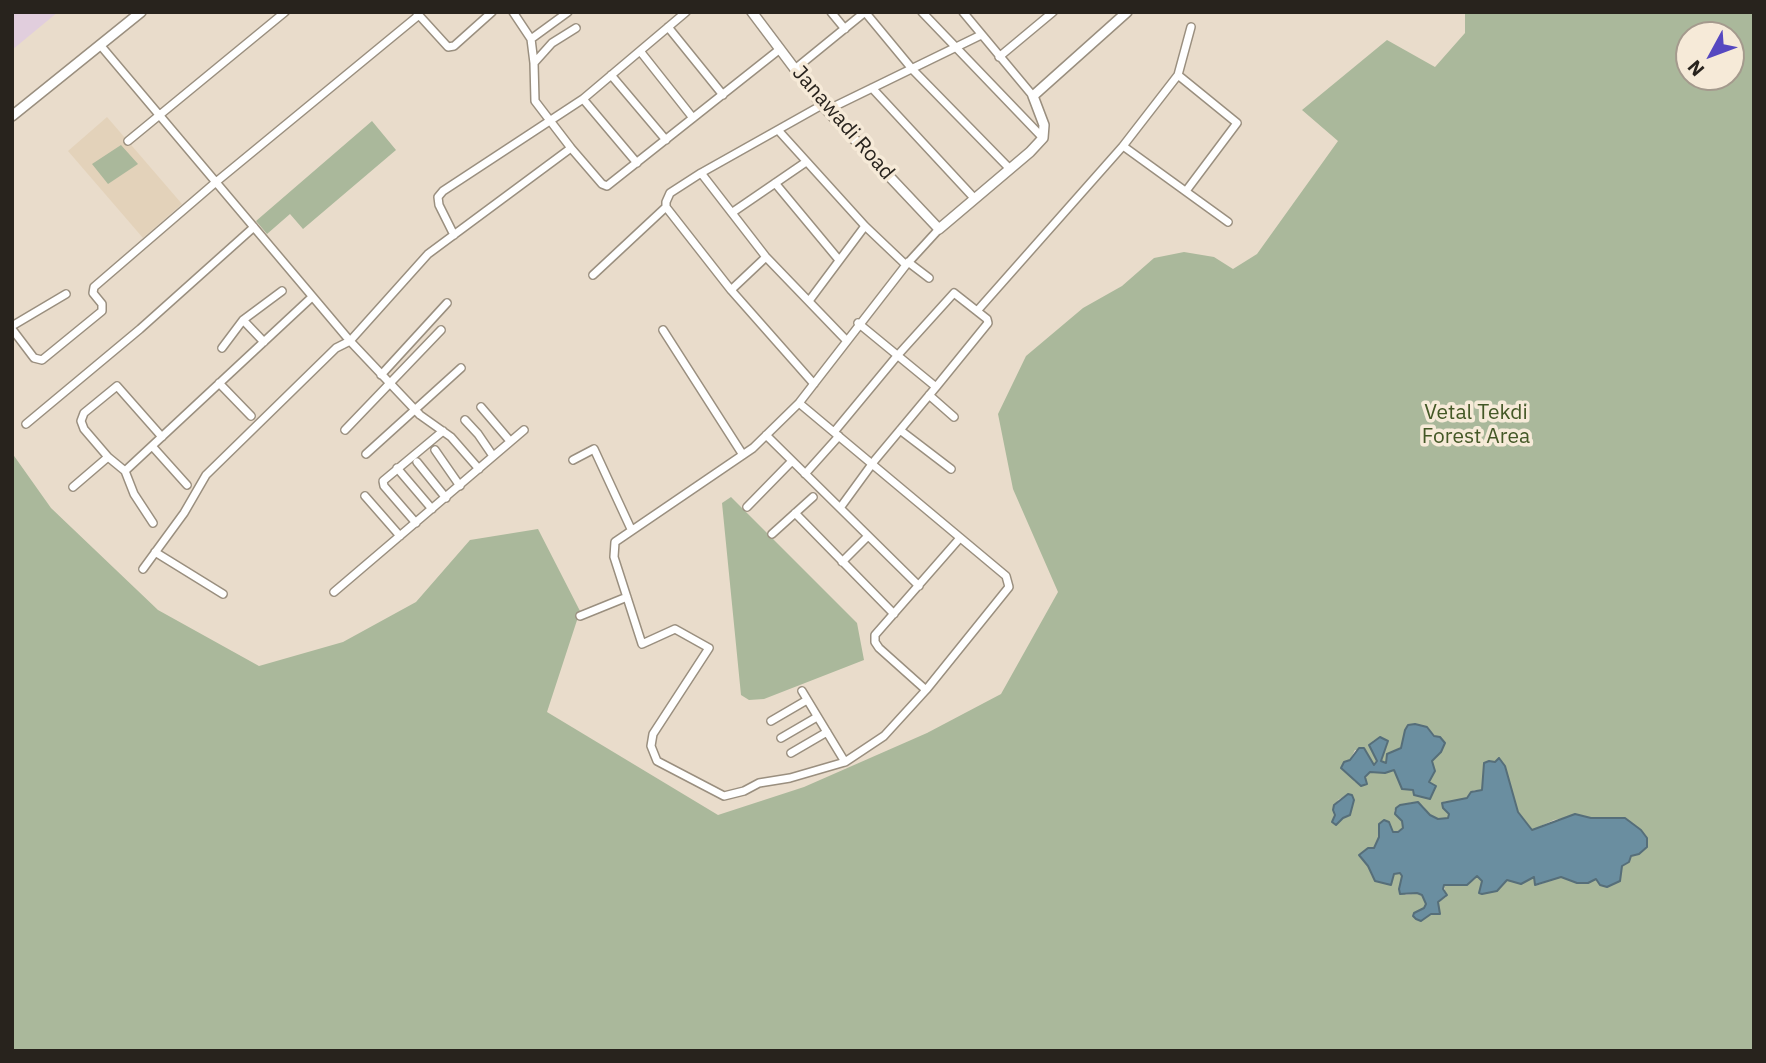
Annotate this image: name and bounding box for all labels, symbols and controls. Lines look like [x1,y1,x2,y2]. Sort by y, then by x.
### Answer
north arrow [1675,21,1745,91]
text: N [1682,55,1709,82]
street label: Janawadi Road [787,61,899,185]
park label: Vetal Tekdi Forest Area [1422,400,1530,450]

